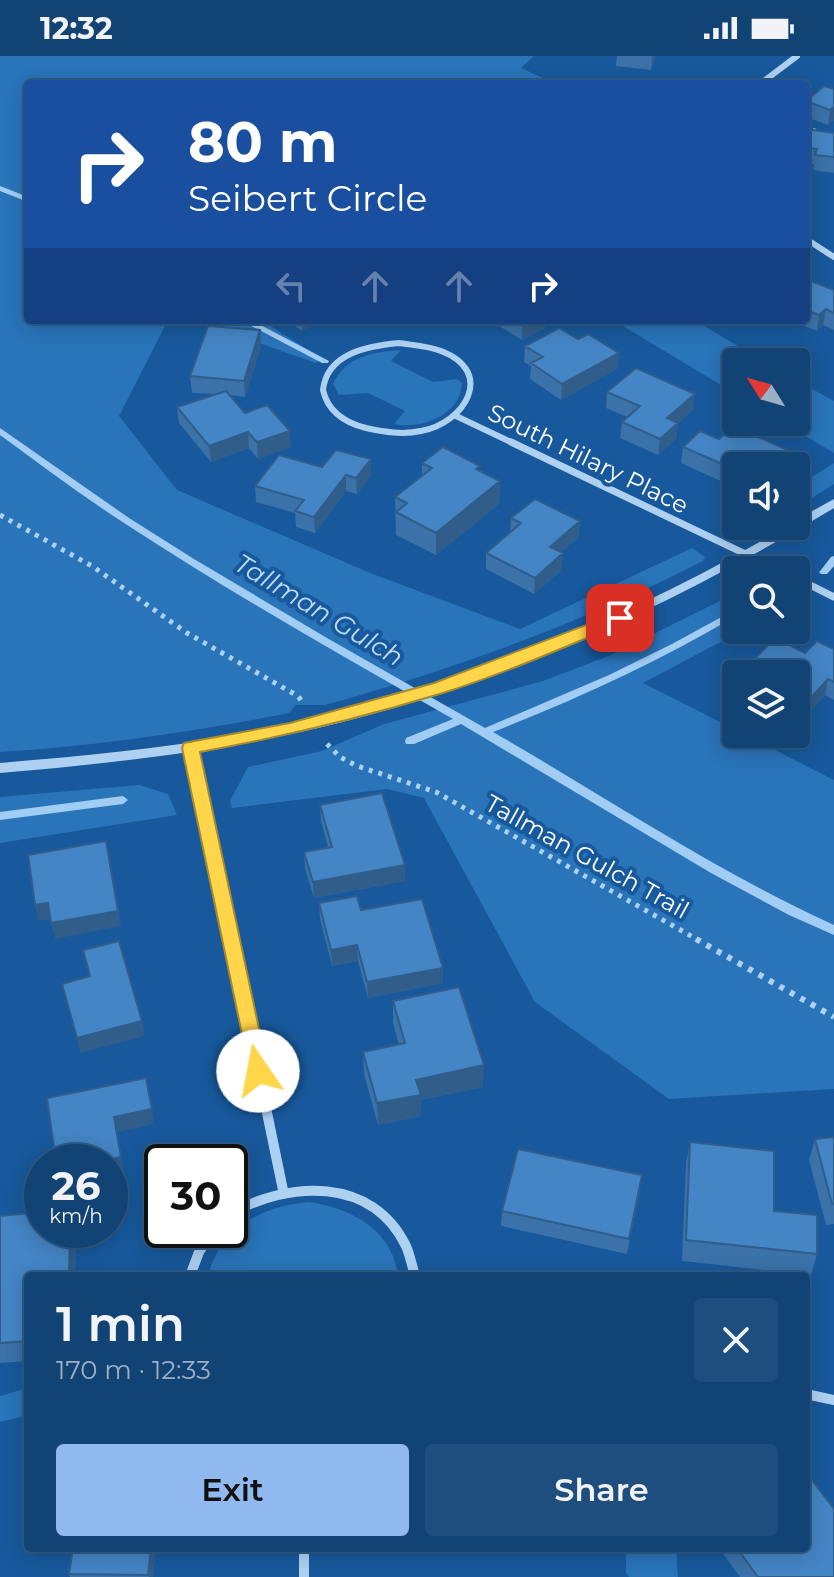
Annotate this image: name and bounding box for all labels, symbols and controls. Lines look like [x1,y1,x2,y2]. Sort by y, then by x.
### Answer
text: 12:32 [40,10,113,47]
text: 80 m [188,108,338,176]
icon: right [56,112,160,216]
text: Seibert Circle [188,176,427,220]
icon: left [269,264,313,308]
icon: ahead [353,264,397,308]
icon: ahead [437,264,481,308]
icon: right [521,264,565,308]
north arrow [722,348,810,436]
map controls [722,348,810,748]
street label: South Hilary Place [483,397,693,520]
button: sound [722,452,810,540]
water label: Tallman Gulch [229,547,409,673]
button: search [722,556,810,644]
pin [586,584,654,652]
icon: arrive [598,596,642,640]
button: layers [722,660,810,748]
street label: Tallman Gulch Trail [480,789,694,925]
position arrow [216,1029,300,1113]
speed limit sign: 30 [144,1144,248,1248]
text: 26 [51,1161,101,1210]
text: km/h [49,1204,103,1228]
text: 1 min [56,1295,185,1353]
button: close [694,1298,778,1382]
text: 170 m · 12:33 [56,1354,211,1386]
button: Exit [56,1444,409,1536]
button: Share [425,1444,778,1536]

